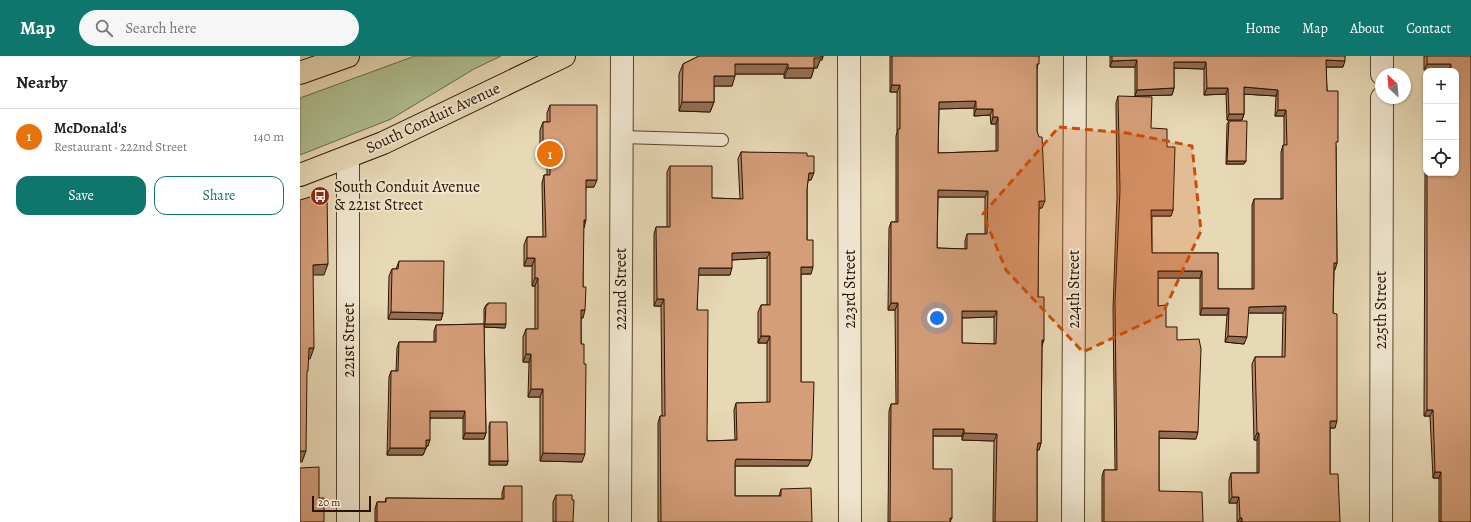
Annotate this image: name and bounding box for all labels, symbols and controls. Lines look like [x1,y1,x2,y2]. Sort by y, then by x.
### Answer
search box [79,10,359,46]
text: Map [20,15,55,41]
icon: search [93,17,115,39]
text: Search here [125,18,197,38]
text: Home [1245,19,1280,38]
text: Map [1302,19,1328,38]
text: About [1350,19,1384,38]
text: Contact [1406,19,1451,38]
north arrow [1375,68,1411,104]
map controls [1423,68,1459,176]
button: + [1423,68,1459,104]
text: Nearby [16,71,67,94]
street label: South Conduit Avenue [362,77,504,159]
button: − [1423,104,1459,140]
text: McDonald's [54,118,127,138]
text: 1 [27,128,31,145]
text: 140 m [253,128,284,145]
text: Restaurant · 222nd Street [54,138,187,155]
pin: 1 [537,139,563,169]
button: locate [1423,140,1459,176]
button: Save [16,176,146,215]
button: Share [154,176,284,215]
place label: South Conduit Avenue & 221st Street [334,176,480,216]
bus stop icon: South Conduit Avenue & 221st Street [309,185,331,207]
street label: 222nd Street [610,248,632,330]
street label: 223rd Street [839,250,861,328]
street label: 224th Street [1063,250,1085,328]
street label: 225th Street [1370,271,1392,349]
street label: 221st Street [338,303,360,377]
your location [927,308,947,328]
scale bar [312,494,371,513]
text: 20 m [318,495,340,510]

